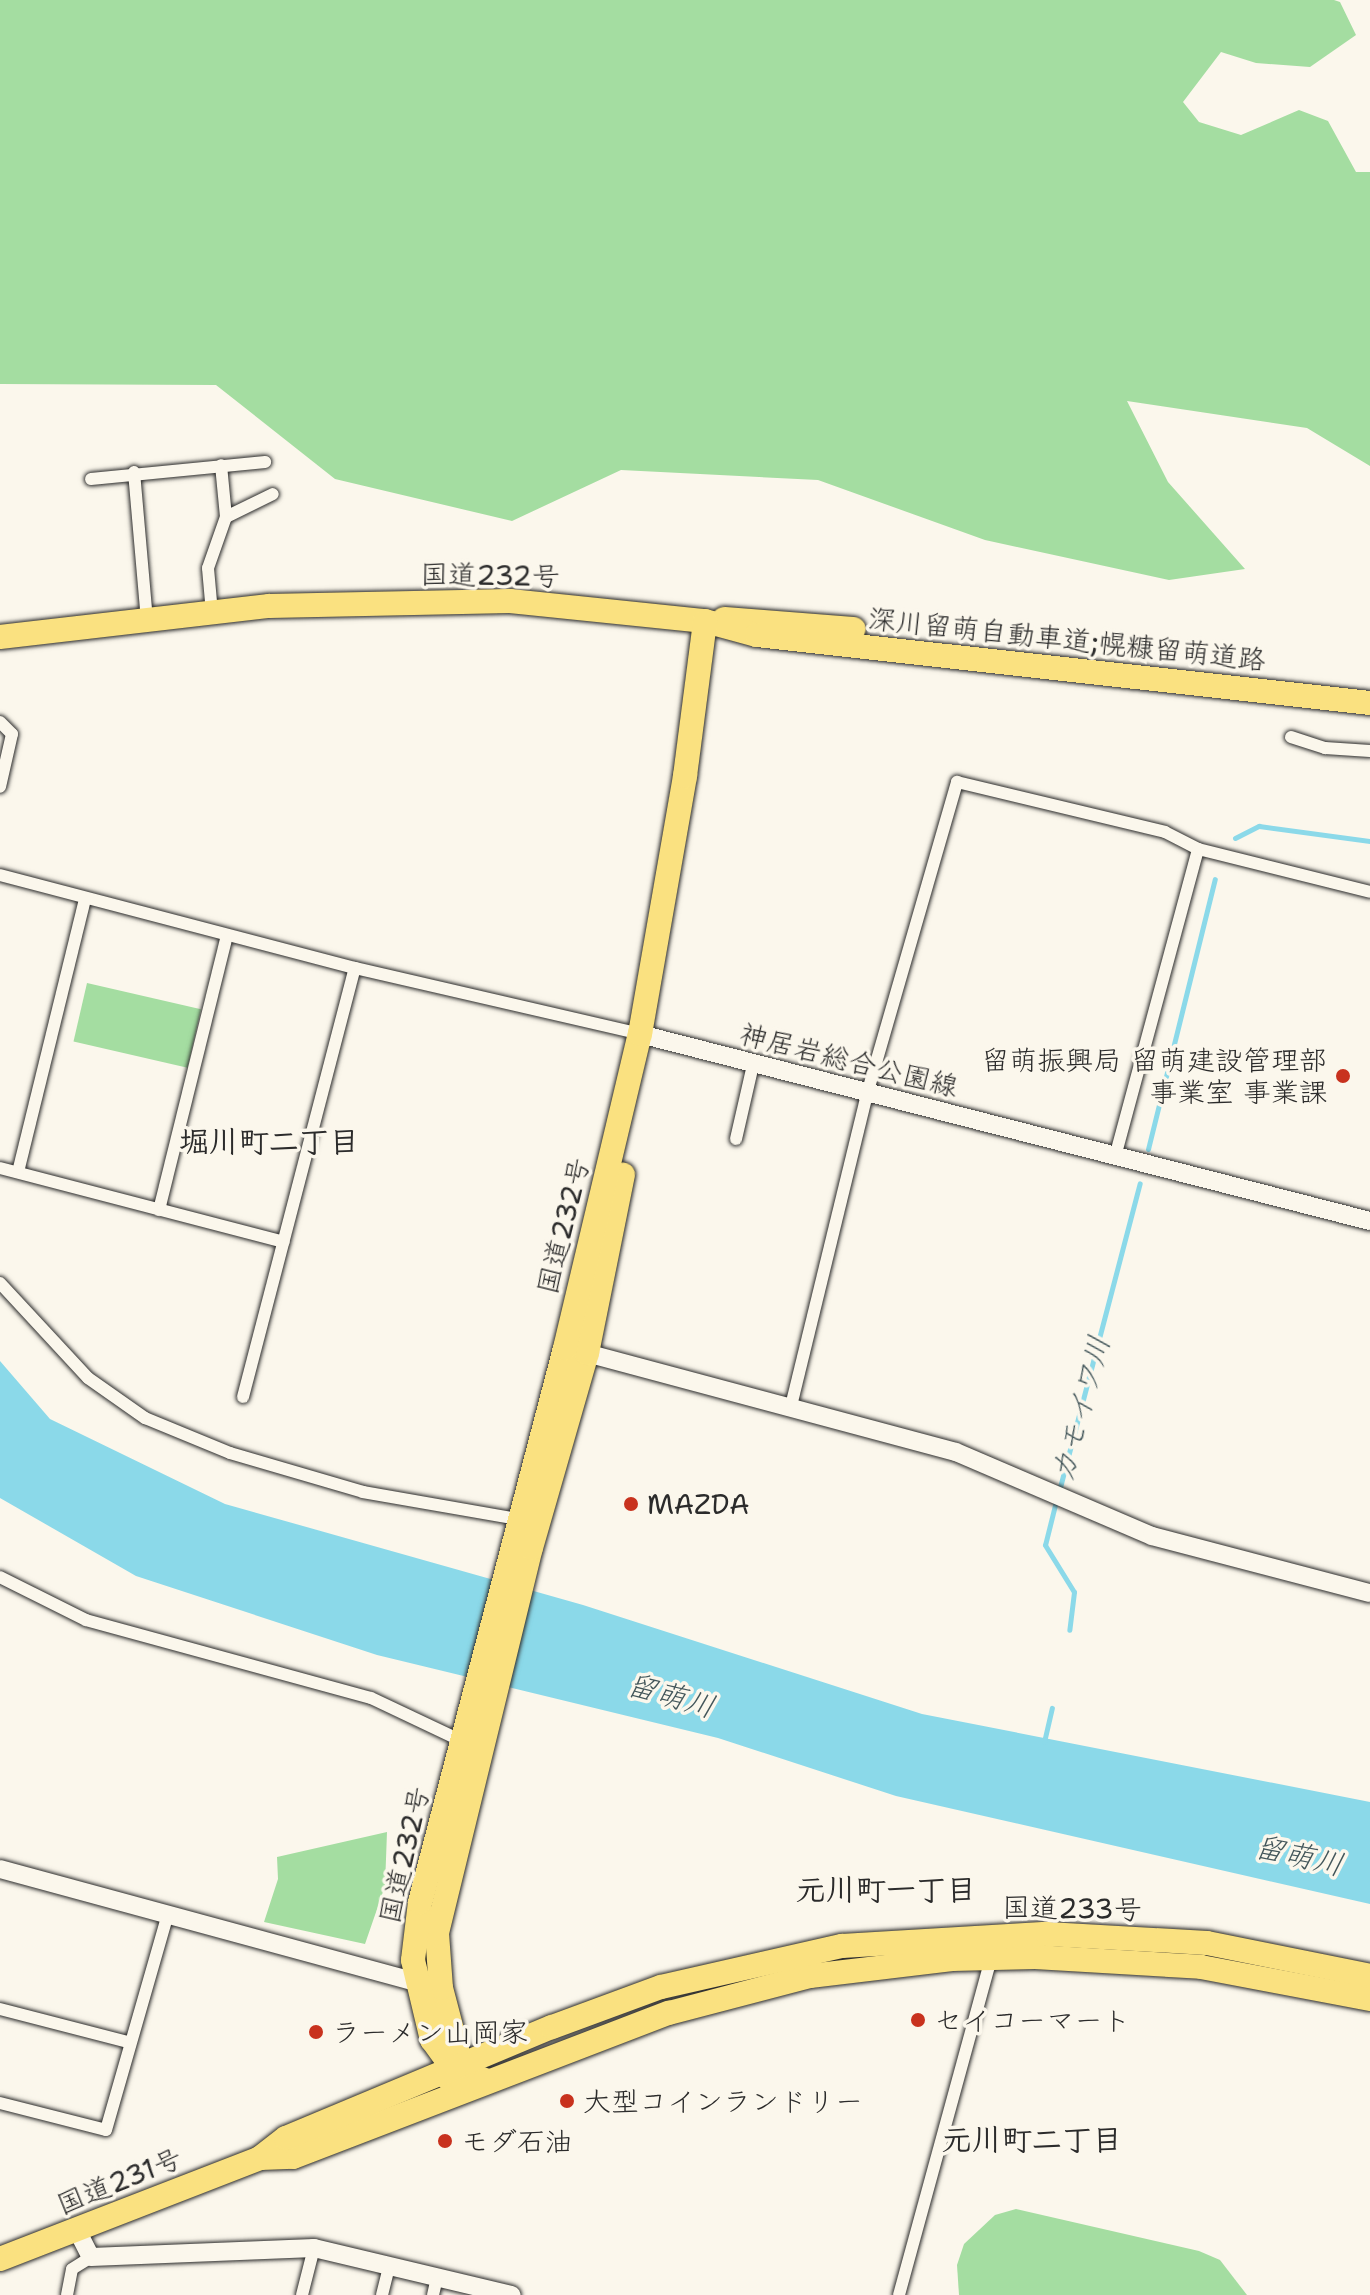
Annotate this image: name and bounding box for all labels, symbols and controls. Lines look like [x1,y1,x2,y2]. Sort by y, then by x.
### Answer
street label: 国道232号 [420,557,560,593]
street label: 深川留萌自動車道;幌糠留萌道路 [866,601,1268,677]
street label: 神居岩総合公園線 [736,1017,962,1103]
place label: 留萌振興局 留萌建設管理部 事業室 事業課 [981,1043,1327,1109]
marker: 留萌振興局 留萌建設管理部 事業室 事業課 [1334,1067,1352,1085]
district label: 堀川町二丁目 [179,1124,359,1160]
street label: 国道232号 [530,1154,596,1298]
water label: カモイワ川 [1044,1332,1118,1486]
place label: MAZDA [647,1487,750,1521]
marker: MAZDA [622,1495,640,1513]
water label: 留萌川 [623,1666,719,1726]
street label: 国道232号 [372,1783,436,1927]
water label: 留萌川 [1251,1828,1347,1884]
district label: 元川町一丁目 [796,1872,976,1908]
street label: 国道233号 [1002,1890,1142,1926]
place label: セイコーマート [934,2003,1130,2037]
marker: セイコーマート [909,2011,927,2029]
place label: ラーメン山岡家 [332,2015,528,2049]
marker: ラーメン山岡家 [307,2023,325,2041]
place label: 大型コインランドリー [583,2084,863,2118]
marker: 大型コインランドリー [558,2092,576,2110]
district label: 元川町二丁目 [942,2122,1122,2158]
place label: モダ石油 [461,2124,573,2158]
marker: モダ石油 [436,2132,454,2150]
street label: 国道231号 [52,2141,186,2221]

